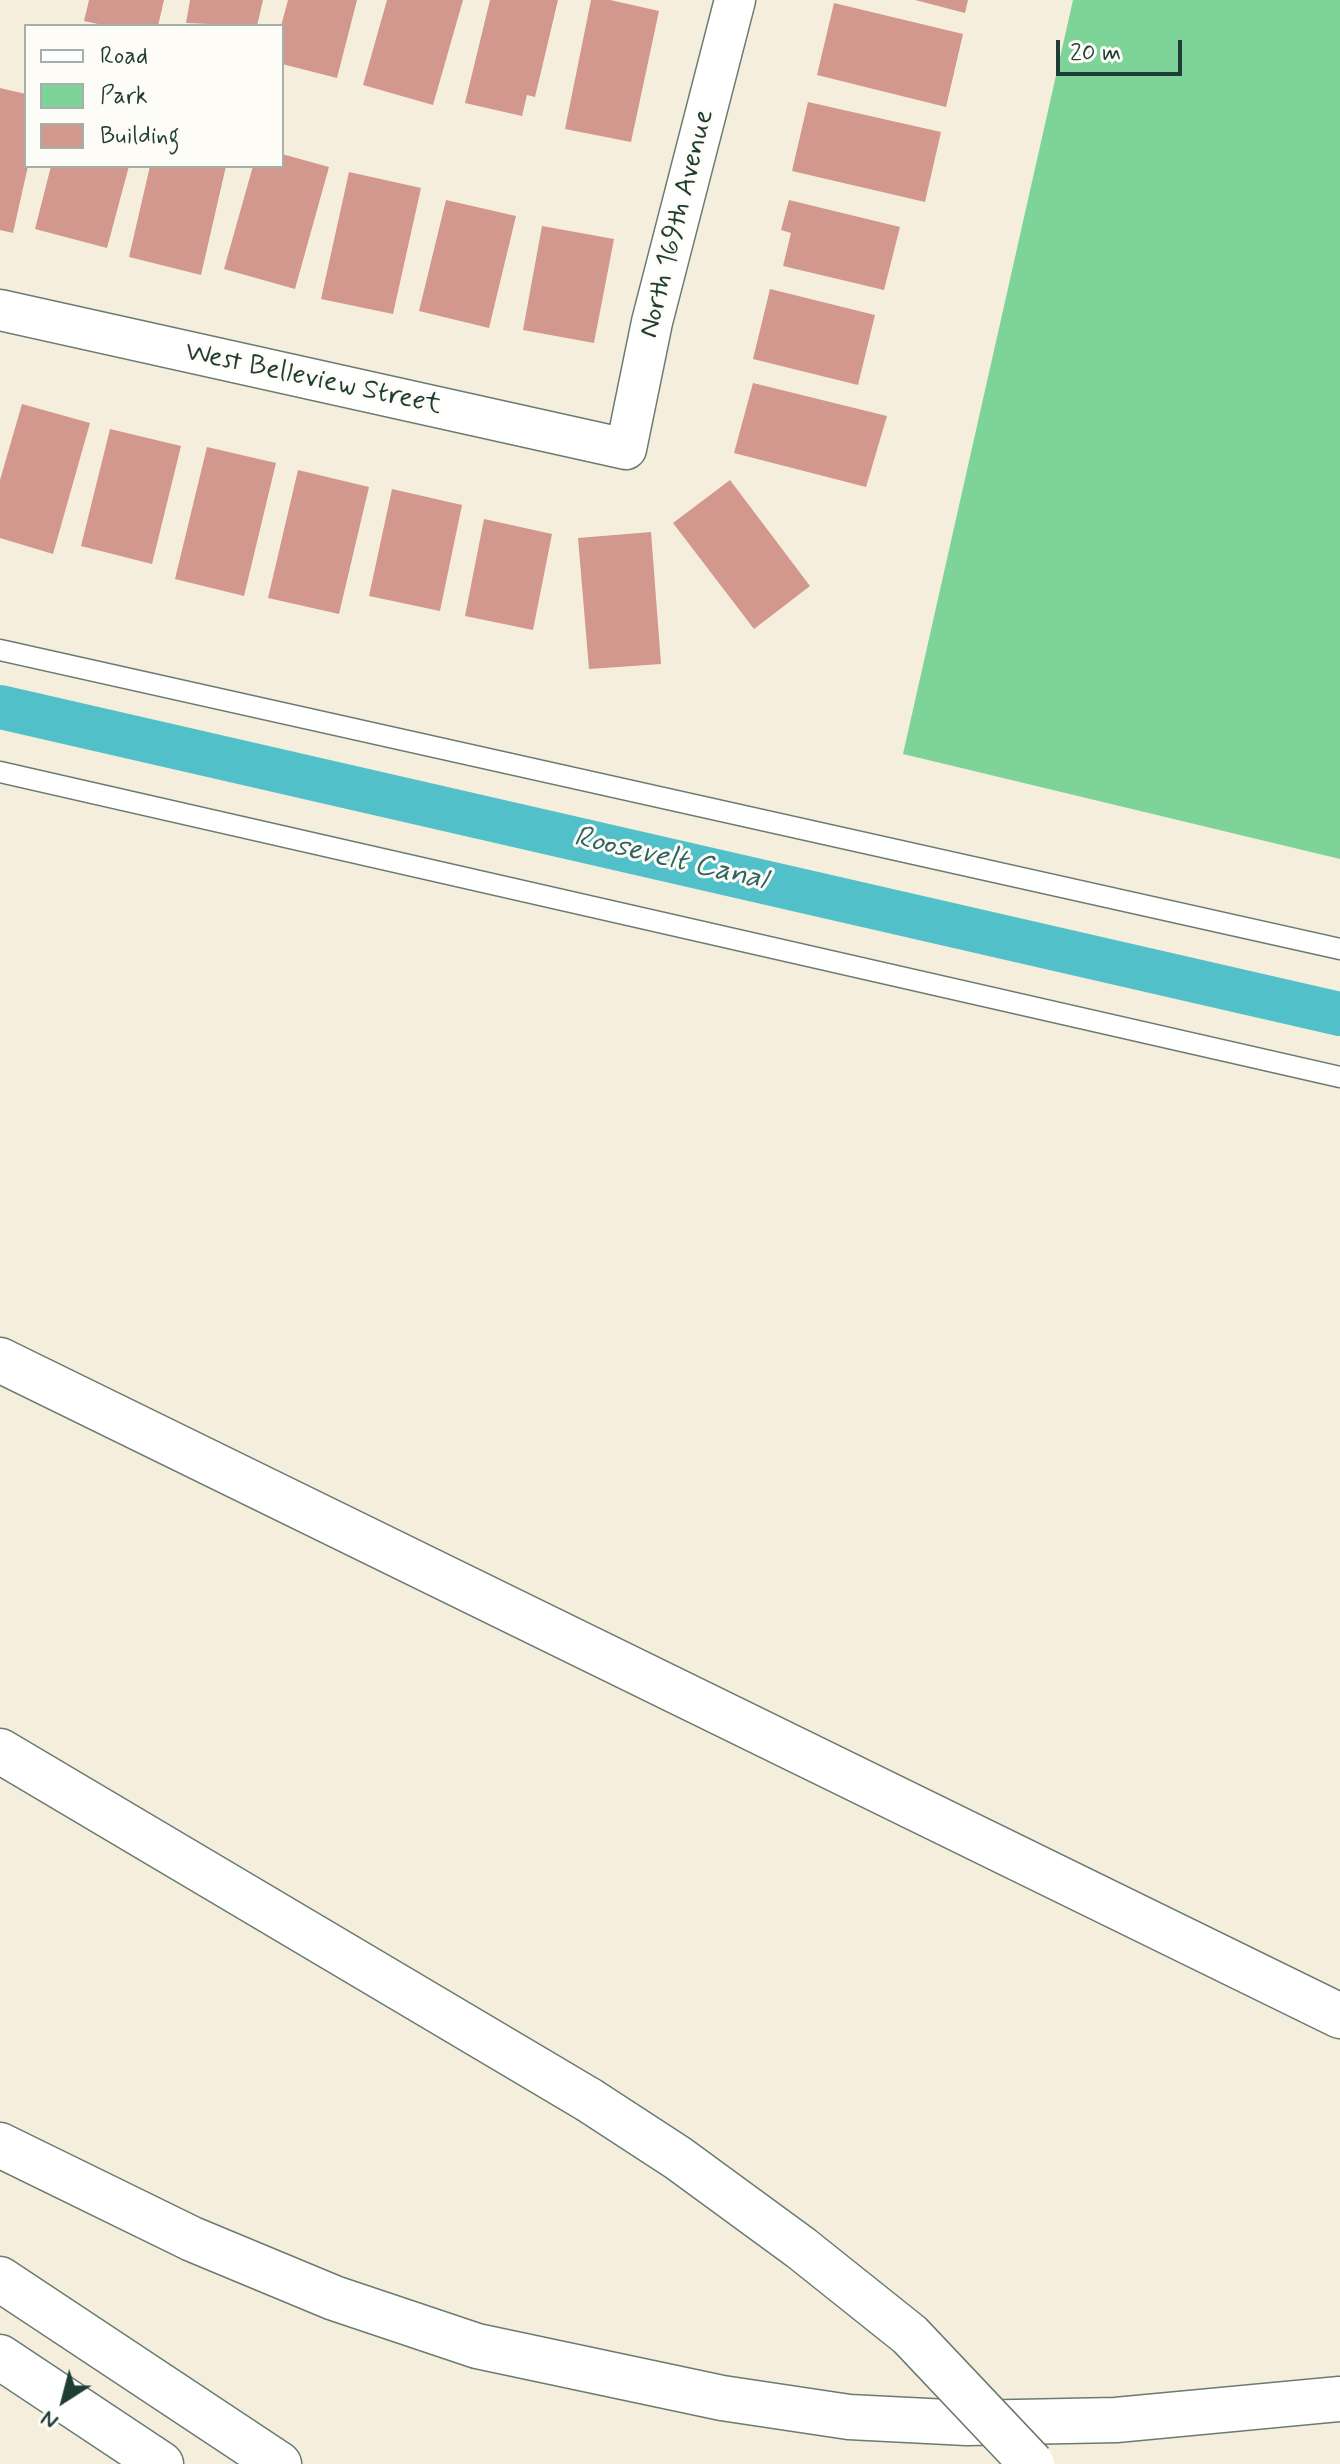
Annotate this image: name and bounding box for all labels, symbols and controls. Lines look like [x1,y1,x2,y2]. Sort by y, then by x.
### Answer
legend [24,24,284,168]
scale bar [1060,24,1186,74]
text: 20 m [1070,38,1121,69]
text: Road [100,41,148,72]
text: Park [100,81,148,112]
street label: North 169th Avenue [633,106,723,342]
text: Building [100,121,180,152]
street label: West Belleview Street [182,336,444,424]
water label: Roosevelt Canal [570,820,770,900]
north arrow [24,2360,104,2440]
text: N [36,2404,64,2435]

